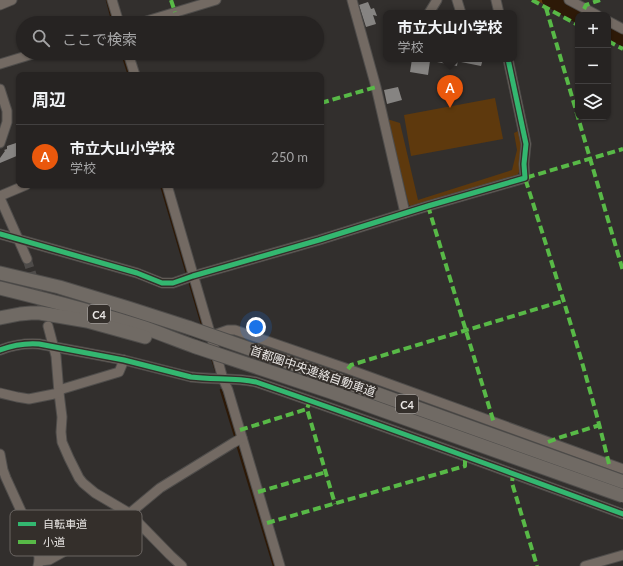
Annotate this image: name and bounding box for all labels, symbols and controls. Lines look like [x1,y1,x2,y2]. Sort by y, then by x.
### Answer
popup [383,10,517,62]
map controls [575,12,611,120]
button: + [575,12,611,48]
search box [16,16,324,60]
text: 市立大山小学校 [397,18,503,36]
icon: search [30,27,52,49]
text: ここで検索 [62,30,137,48]
text: 学校 [397,39,424,55]
button: − [575,48,611,84]
pin: A [437,75,463,108]
button: layers [575,84,611,120]
text: 周辺 [32,89,66,110]
text: 市立大山小学校 [70,139,175,157]
text: A [40,149,50,165]
text: 250 m [271,149,308,165]
text: 学校 [70,160,96,176]
road number: C4 [88,305,110,323]
your location [246,317,266,337]
street label: 首都圏中央連絡自動車道 [248,342,378,400]
road number: C4 [396,395,418,413]
legend [10,510,142,556]
text: 自転車道 [43,517,87,530]
text: 小道 [43,535,65,548]

